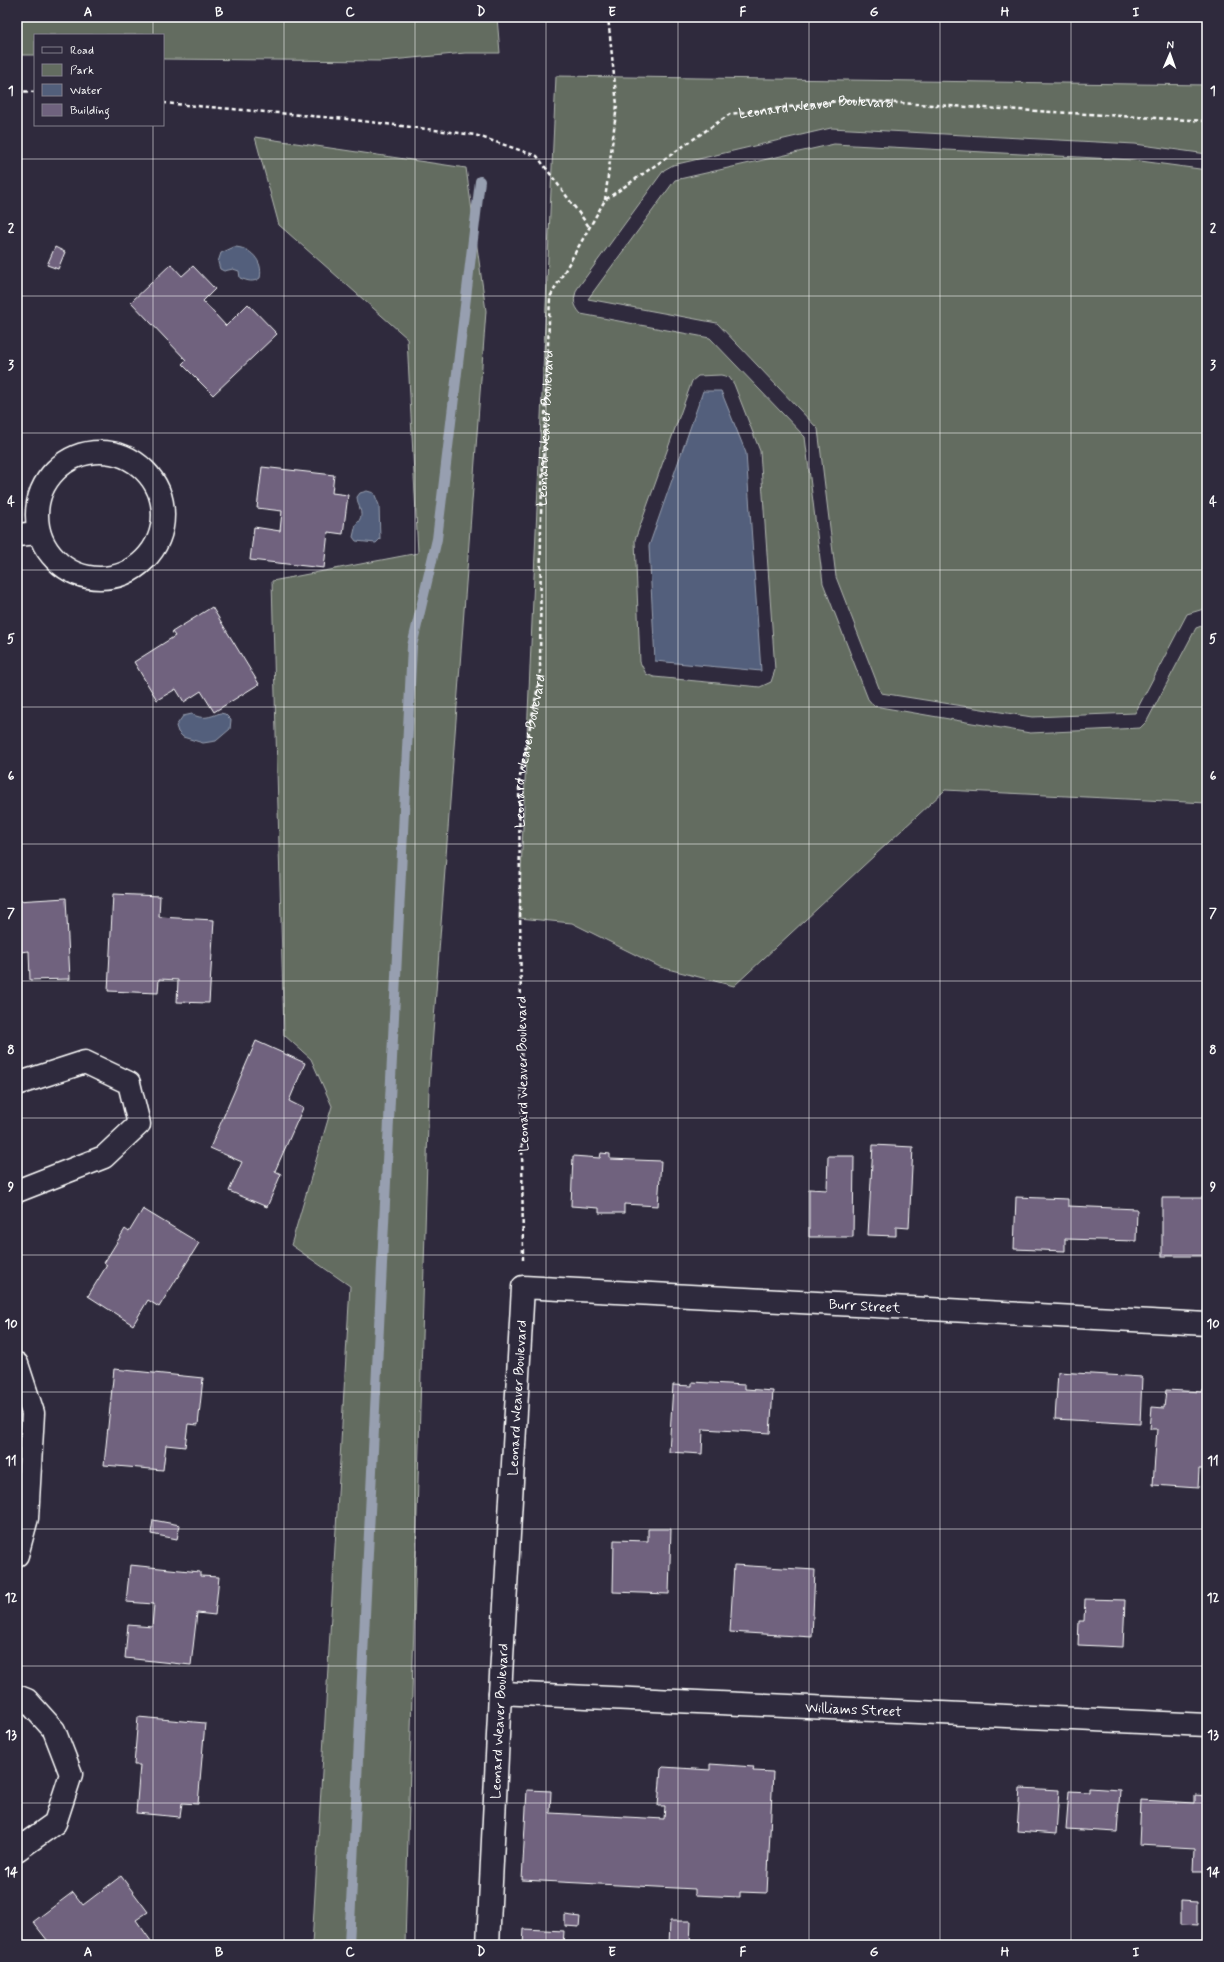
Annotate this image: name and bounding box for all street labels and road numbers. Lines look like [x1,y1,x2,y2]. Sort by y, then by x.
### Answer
street label: Leonard Weaver Boulevard [738,92,894,123]
street label: Leonard Weaver Boulevard [533,350,558,506]
street label: Leonard Weaver Boulevard [511,673,550,828]
street label: Leonard Weaver Boulevard [513,996,533,1152]
street label: Burr Street [828,1296,902,1317]
street label: Leonard Weaver Boulevard [504,1319,531,1476]
street label: Leonard Weaver Boulevard [487,1643,513,1800]
street label: Williams Street [805,1699,903,1721]

